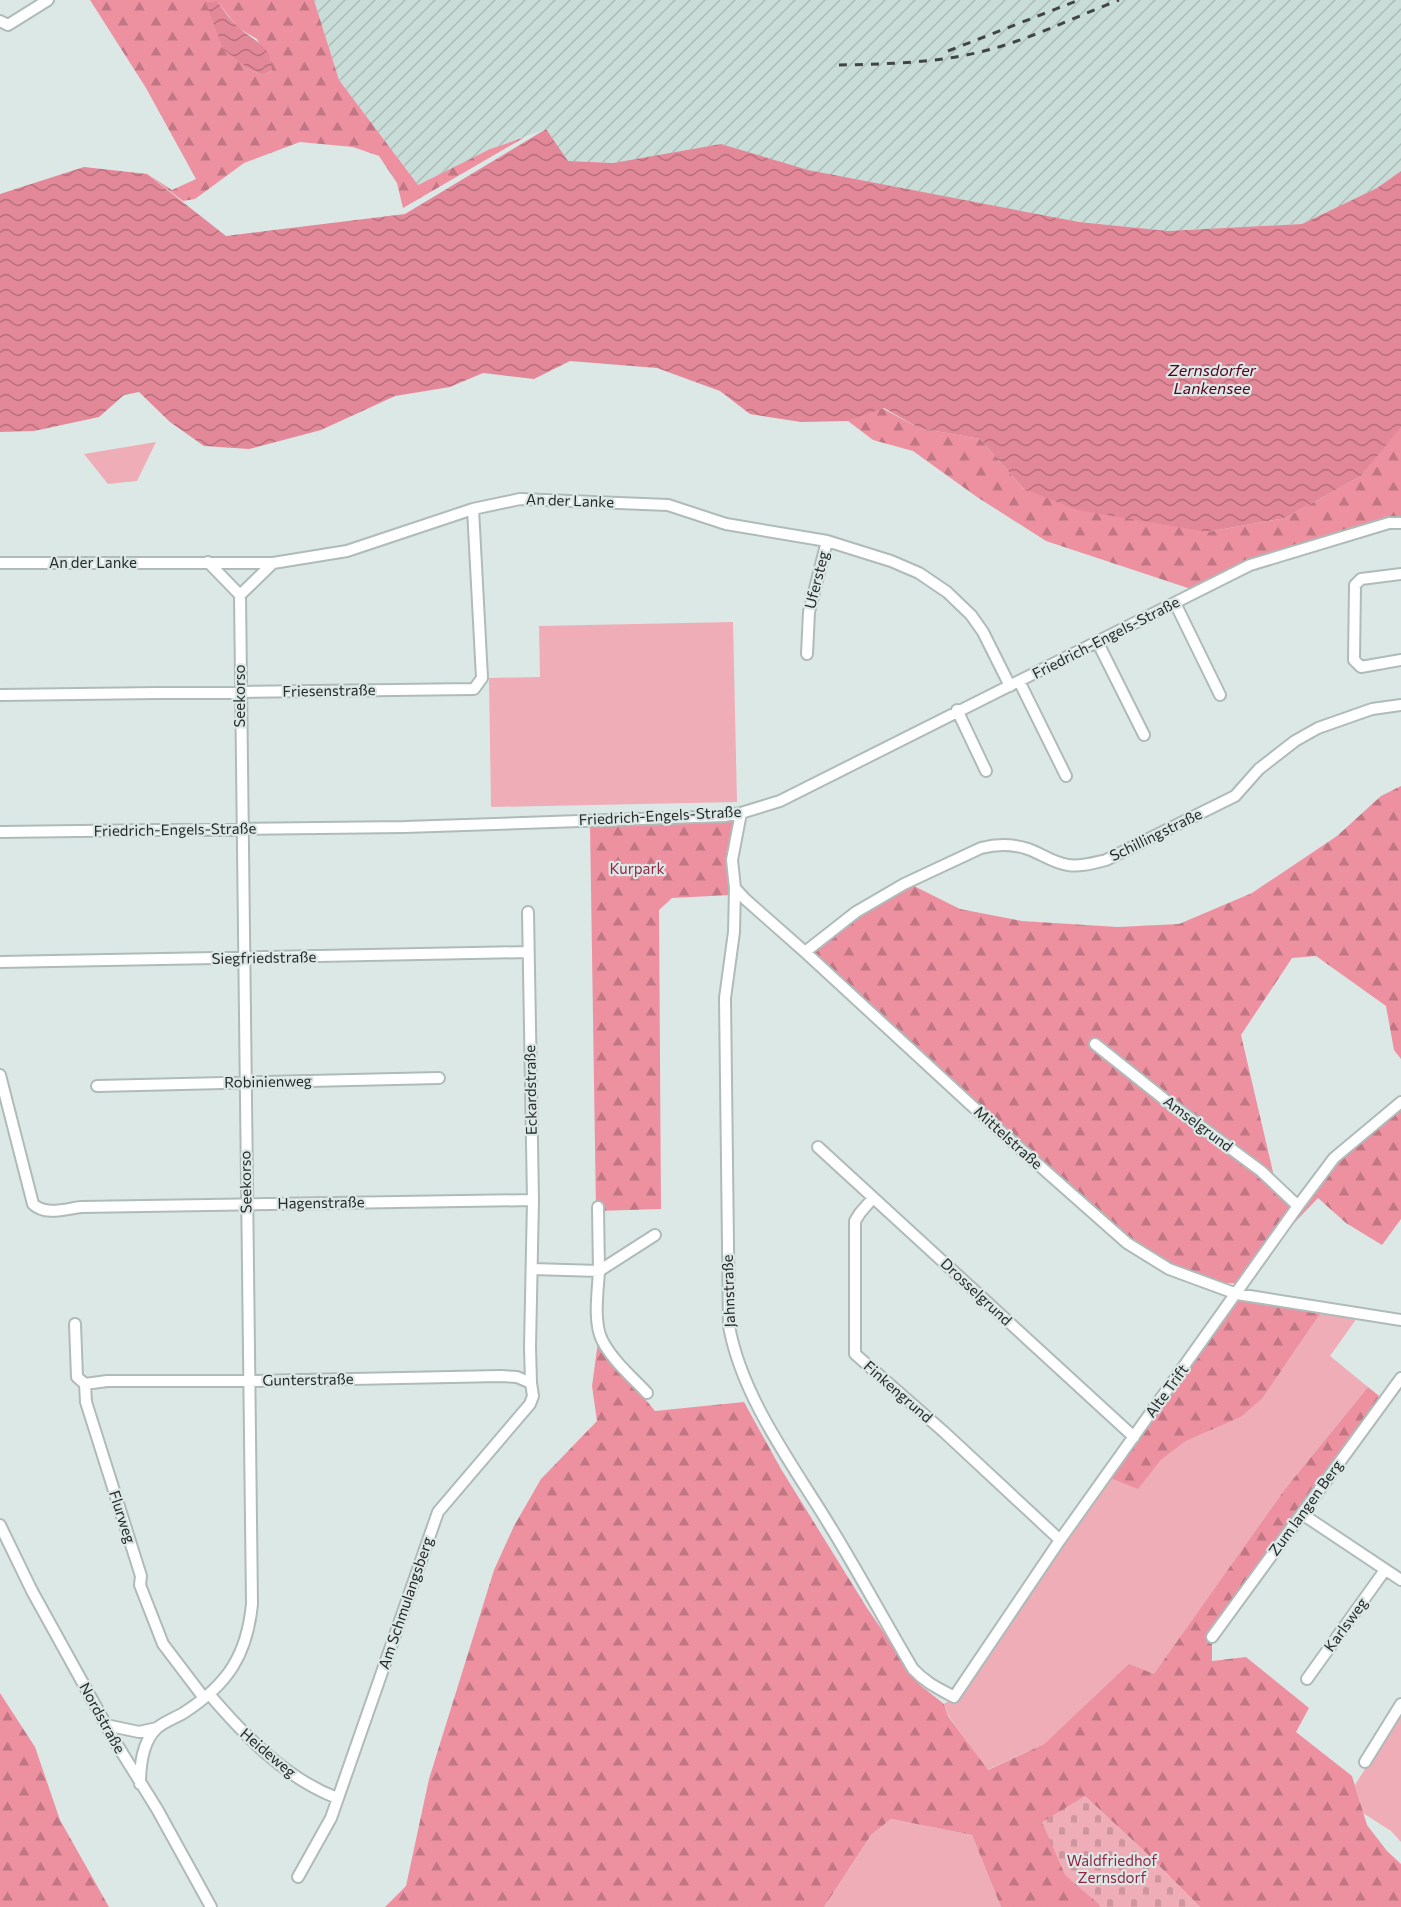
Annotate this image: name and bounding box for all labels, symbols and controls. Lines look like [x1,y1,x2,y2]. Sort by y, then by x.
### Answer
water label: Zernsdorfer Lankensee [1167,360,1257,397]
street label: An der Lanke [526,489,614,511]
street label: Ufersteg [800,549,832,611]
street label: An der Lanke [49,553,137,571]
street label: Friedrich-Engels-Straße [1029,592,1182,682]
street label: Seekorso [230,665,248,727]
street label: Friesenstraße [282,680,376,700]
street label: Friedrich-Engels-Straße [578,802,742,828]
street label: Schillingstraße [1106,804,1205,864]
street label: Friedrich-Engels-Straße [93,819,257,839]
park label: Kurpark [609,859,665,877]
street label: Siegfriedstraße [211,947,317,967]
street label: Eckardstraße [520,1045,540,1135]
street label: Robinienweg [224,1071,312,1091]
street label: Amselgrund [1161,1091,1237,1155]
street label: Mittelstraße [971,1102,1047,1173]
street label: Seekorso [235,1150,255,1214]
street label: Hagenstraße [277,1192,365,1212]
street label: Jahnstraße [718,1254,738,1328]
street label: Drosselgrund [937,1254,1016,1329]
street label: Finkengrund [861,1357,937,1426]
street label: Alte Trift [1141,1360,1191,1420]
street label: Gunterstraße [262,1369,354,1389]
street label: Zum langen Berg [1264,1456,1346,1559]
street label: Flurweg [106,1488,140,1545]
street label: Am Schmulangsberg [374,1534,436,1671]
street label: Karlsweg [1320,1594,1371,1655]
street label: Nordstraße [76,1679,130,1756]
street label: Heideweg [237,1724,300,1781]
park label: Waldfriedhof Zernsdorf [1067,1851,1157,1886]

